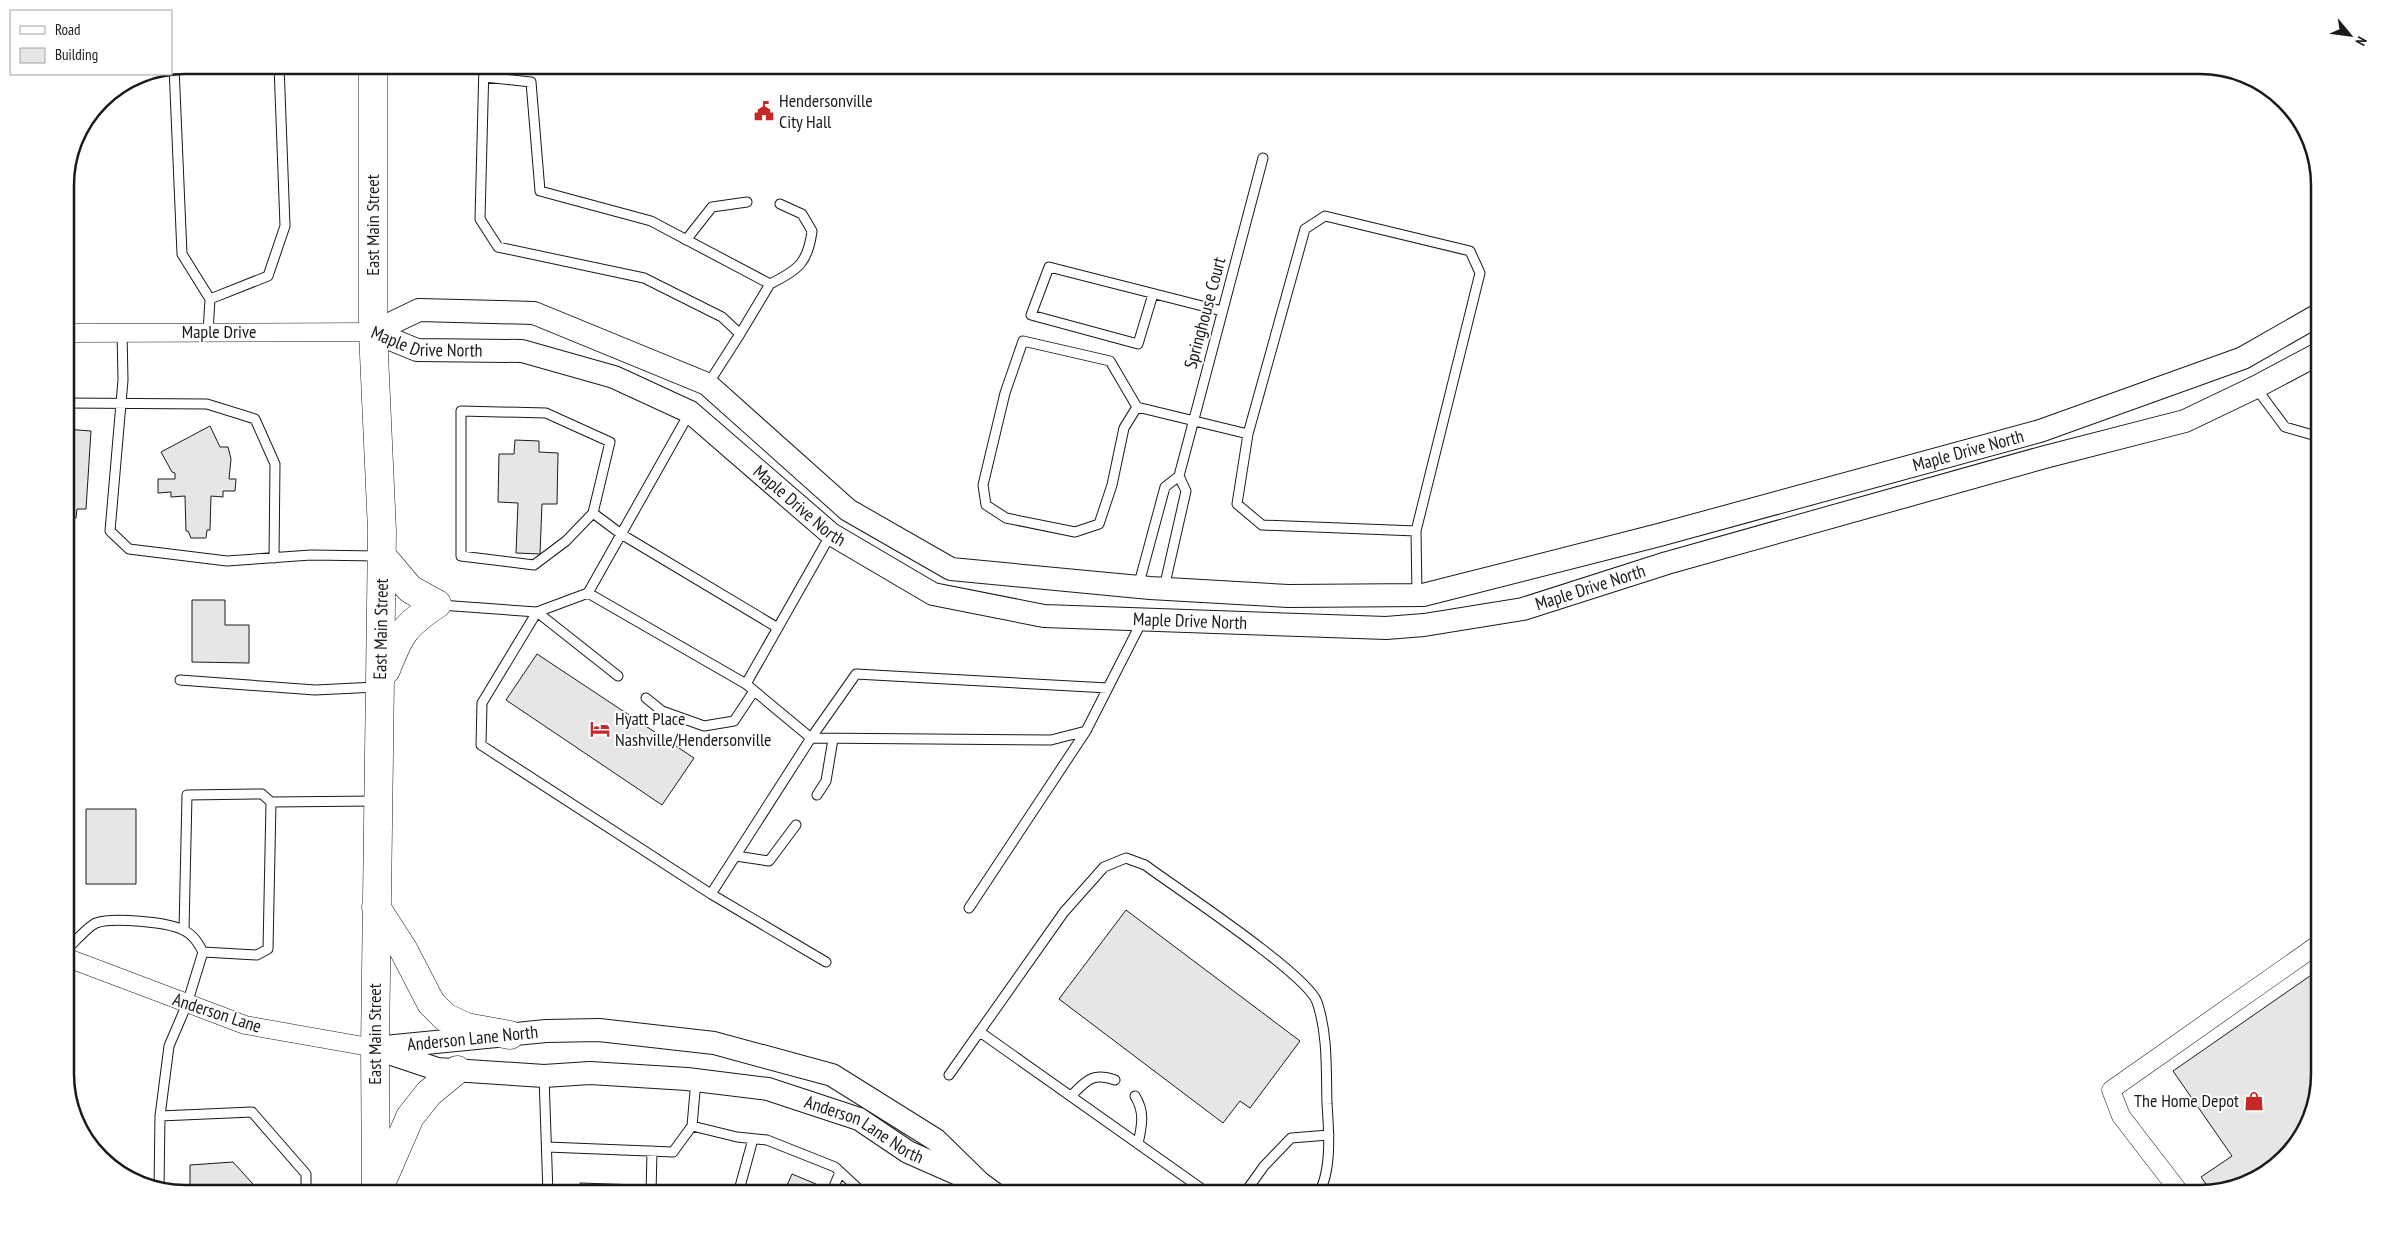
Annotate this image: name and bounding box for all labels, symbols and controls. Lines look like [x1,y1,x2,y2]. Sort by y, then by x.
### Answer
legend [10,10,172,75]
north arrow [2325,10,2375,60]
text: Road [55,20,81,39]
text: N [2352,34,2371,49]
text: Building [55,45,98,64]
place label: Hendersonville City Hall [779,89,873,133]
public building icon: Hendersonville City Hall [753,100,775,122]
street label: East Main Street [361,174,384,276]
street label: Springhouse Court [1179,255,1230,371]
street label: Maple Drive [182,320,256,343]
street label: Maple Drive North [368,320,483,362]
street label: Maple Drive North [1910,424,2026,476]
street label: Maple Drive North [749,460,850,551]
street label: Maple Drive North [1532,559,1648,615]
street label: East Main Street [368,578,393,680]
street label: Maple Drive North [1133,607,1248,634]
place label: Hyatt Place Nashville/Hendersonville [615,707,772,751]
hotel icon: Hyatt Place Nashville/Hendersonville [589,718,611,740]
street label: East Main Street [363,983,386,1085]
street label: Anderson Lane [170,987,264,1038]
street label: Anderson Lane North [406,1020,539,1056]
place label: The Home Depot [2134,1089,2239,1112]
street label: Anderson Lane North [802,1090,927,1168]
shop icon: The Home Depot [2243,1090,2265,1112]

